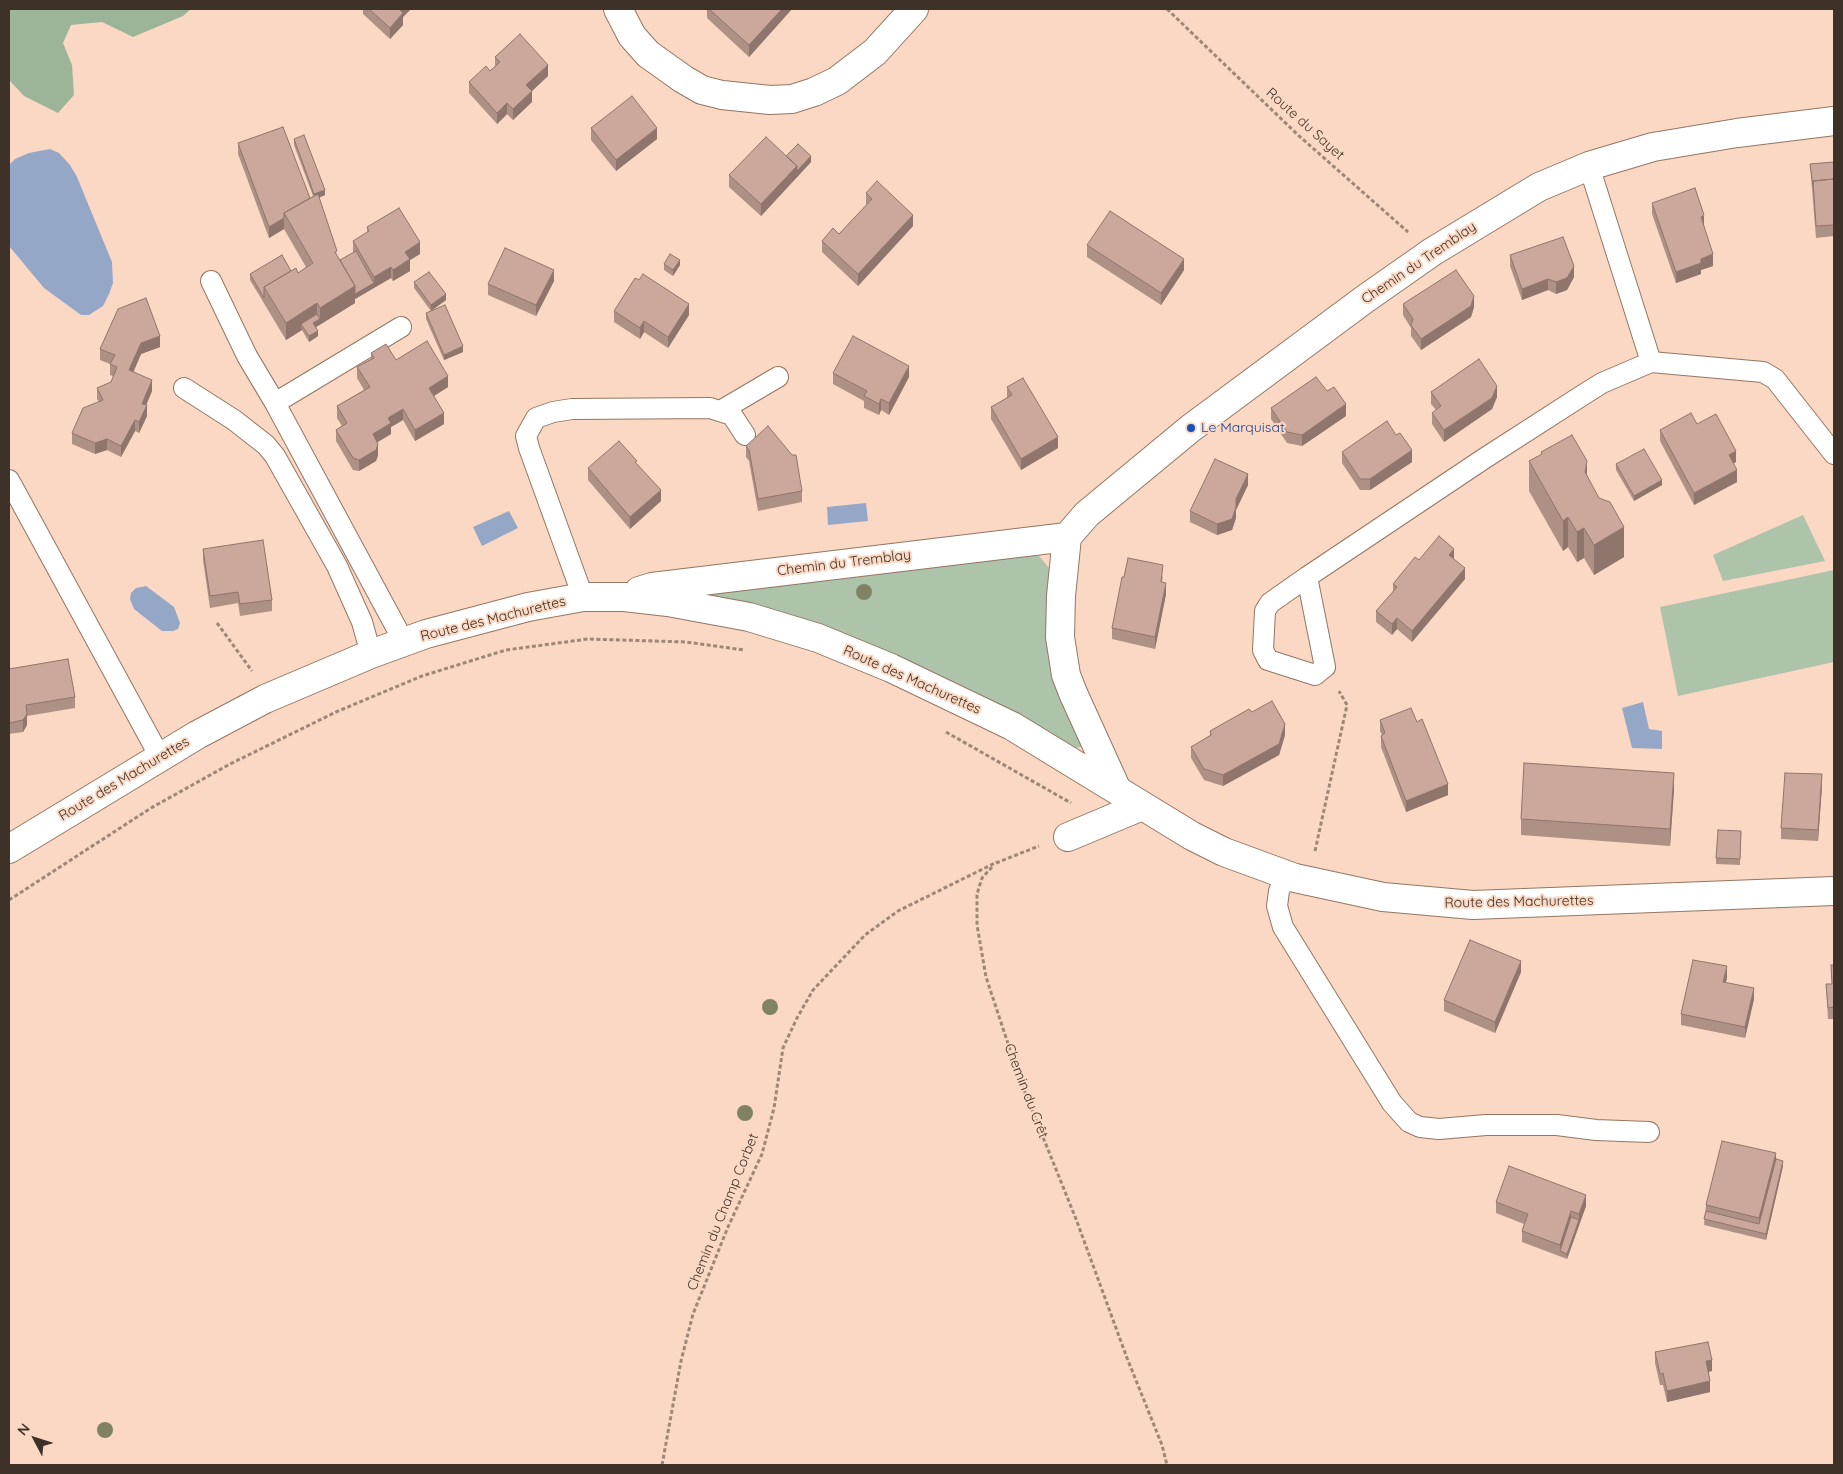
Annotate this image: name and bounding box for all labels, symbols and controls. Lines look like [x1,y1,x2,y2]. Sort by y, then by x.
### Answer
street label: Route du Sayet [1262,84,1348,164]
street label: Chemin du Tremblay [1358,218,1480,308]
place label: Le Marquisat [1201,420,1285,436]
marker: Le Marquisat [1185,422,1197,434]
street label: Chemin du Tremblay [776,546,912,580]
street label: Route des Machurettes [419,593,567,645]
street label: Route des Machurettes [841,642,983,718]
street label: Route des Machurettes [56,733,192,825]
street label: Route des Machurettes [1444,892,1594,912]
street label: Chemin du Crêt [1000,1041,1052,1141]
street label: Chemin du Champ Corbet [684,1131,762,1293]
north arrow [10,1414,60,1464]
text: N [13,1420,34,1439]

